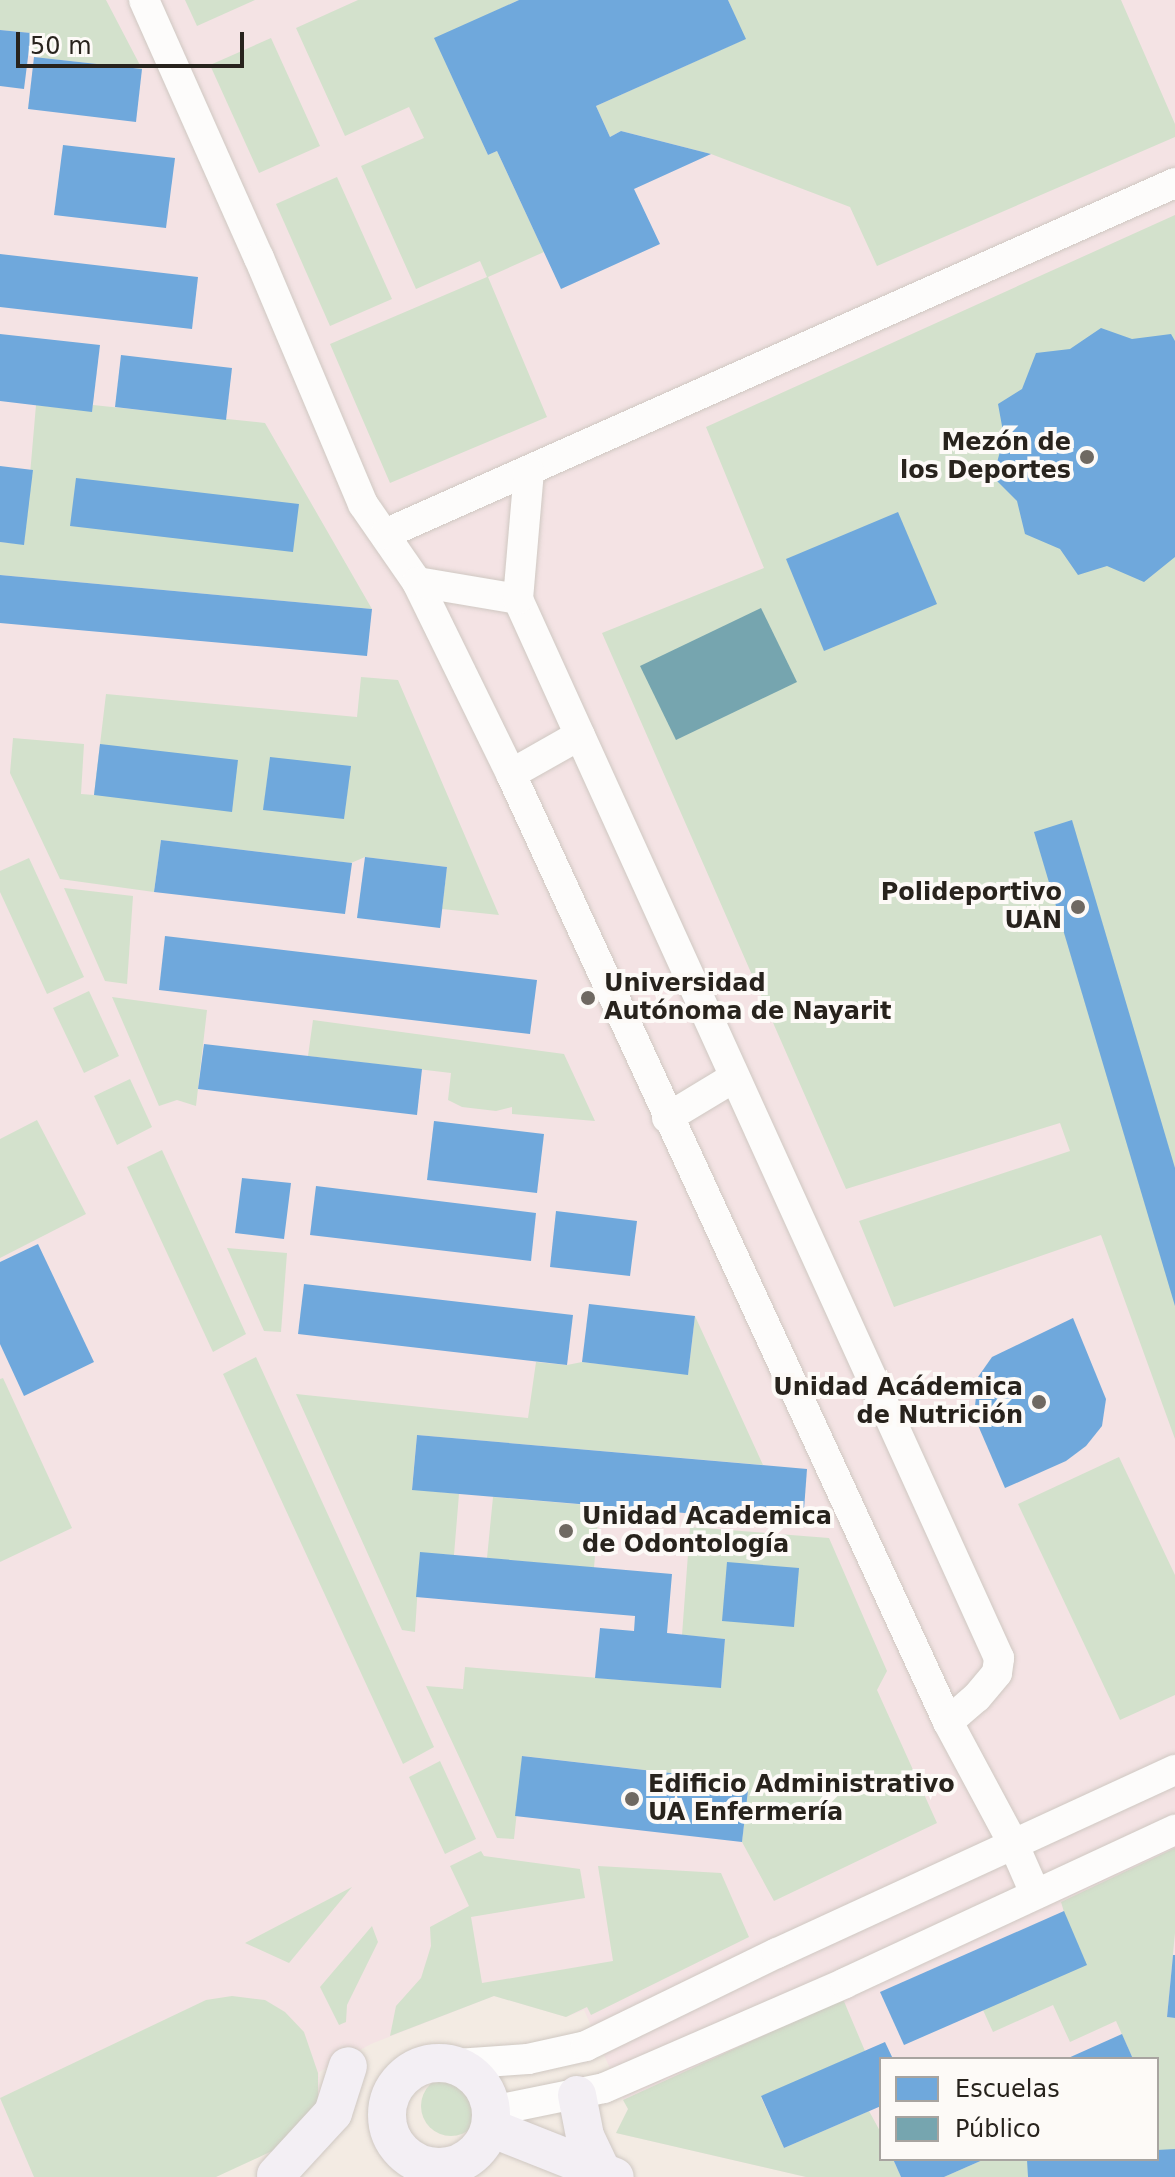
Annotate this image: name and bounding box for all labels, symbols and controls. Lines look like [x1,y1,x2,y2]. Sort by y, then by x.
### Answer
scale bar [20,16,248,66]
text: 50 m [30,32,92,60]
place label: Mezón de los Deportes [900,429,1071,485]
marker: Mezón de los Deportes [1078,448,1096,466]
place label: Polideportivo UAN [881,879,1062,935]
marker: Polideportivo UAN [1069,898,1087,916]
place label: Universidad Autónoma de Nayarit [604,970,891,1026]
marker: Universidad Autónoma de Nayarit [579,989,597,1007]
place label: Unidad Acádemica de Nutrición [773,1374,1023,1430]
marker: Unidad Acádemica de Nutrición [1030,1393,1048,1411]
place label: Unidad Academica de Odontología [582,1503,832,1559]
marker: Unidad Academica de Odontología [557,1522,575,1540]
place label: Edificio Administrativo UA Enfermería [648,1771,955,1827]
marker: Edificio Administrativo UA Enfermería [623,1790,641,1808]
legend [879,2057,1159,2161]
text: Escuelas [955,2075,1060,2103]
text: Público [955,2115,1041,2143]

